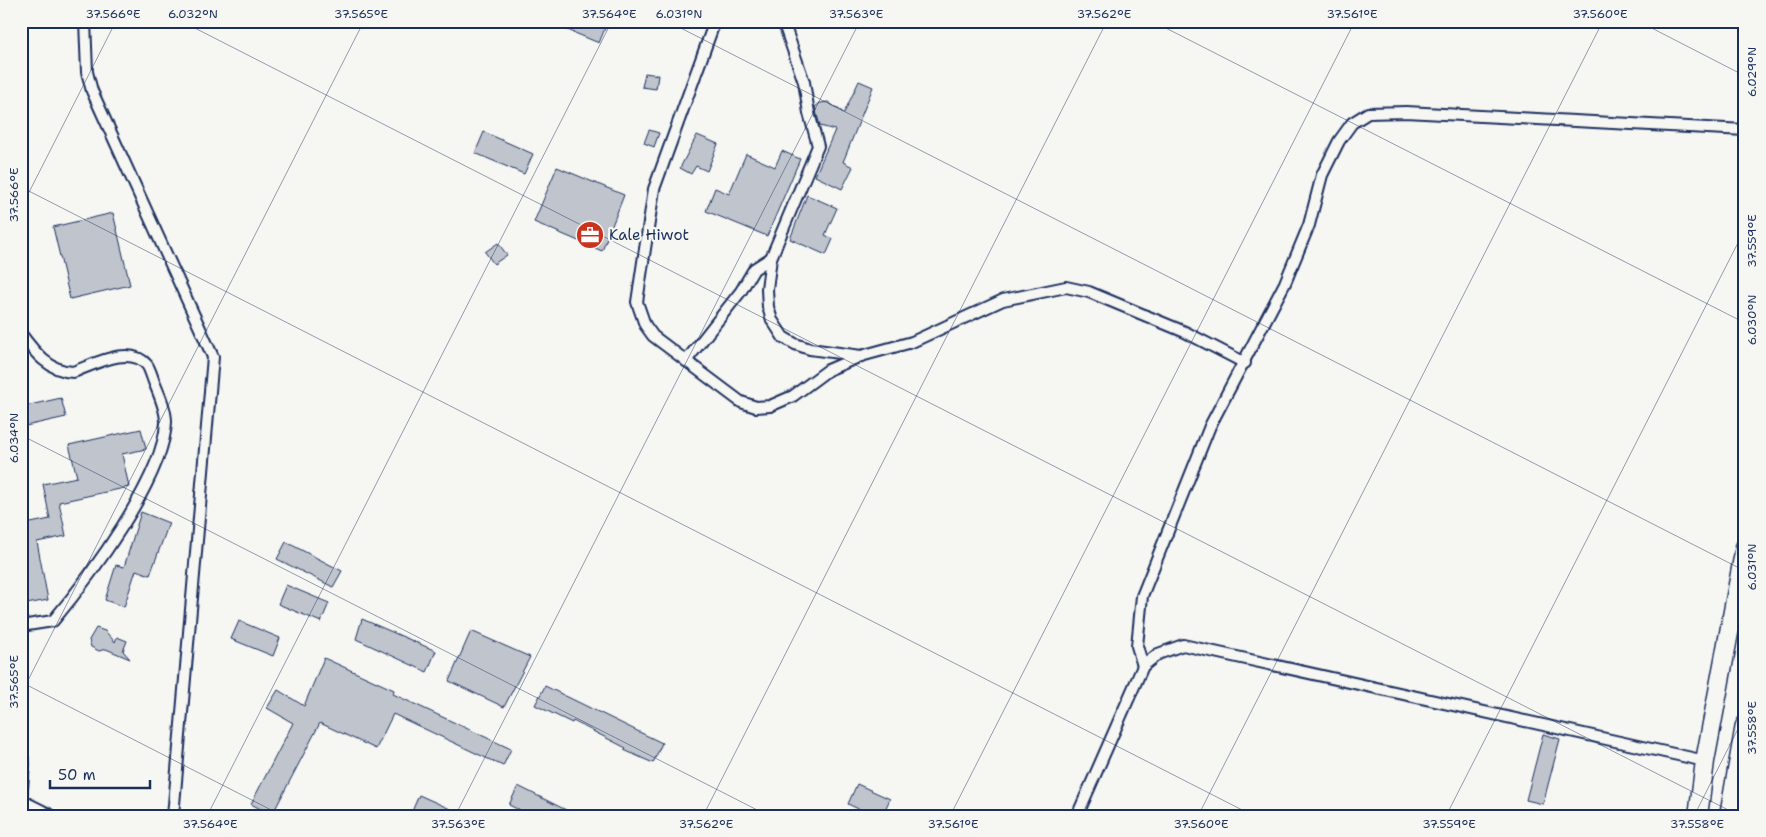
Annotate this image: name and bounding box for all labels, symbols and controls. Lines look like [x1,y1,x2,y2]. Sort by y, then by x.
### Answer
text: 37.566°E [85,6,141,22]
text: 6.032°N [168,6,218,22]
text: 37.565°E [334,6,388,22]
text: 37.564°E [581,6,637,22]
text: 6.031°N [656,6,702,22]
text: 37.563°E [829,6,883,22]
text: 37.562°E [1077,6,1131,22]
text: 37.561°E [1326,6,1378,22]
text: 37.560°E [1572,6,1628,22]
text: 6.029°N [1744,47,1760,97]
text: 37.566°E [6,167,22,223]
text: 37.559°E [1744,214,1760,268]
office icon: Kale Hiwot [575,220,605,250]
place label: Kale Hiwot [609,225,689,245]
text: 6.030°N [1744,295,1760,345]
text: 6.034°N [6,413,22,463]
text: 6.031°N [1744,544,1760,590]
text: 37.565°E [6,655,22,709]
text: 37.558°E [1744,701,1760,755]
scale bar [50,757,150,789]
text: 50 m [58,765,96,785]
text: 37.564°E [182,816,238,832]
text: 37.563°E [431,816,485,832]
text: 37.562°E [679,816,733,832]
text: 37.561°E [927,816,979,832]
text: 37.560°E [1173,816,1229,832]
text: 37.559°E [1422,816,1476,832]
text: 37.558°E [1670,816,1724,832]

